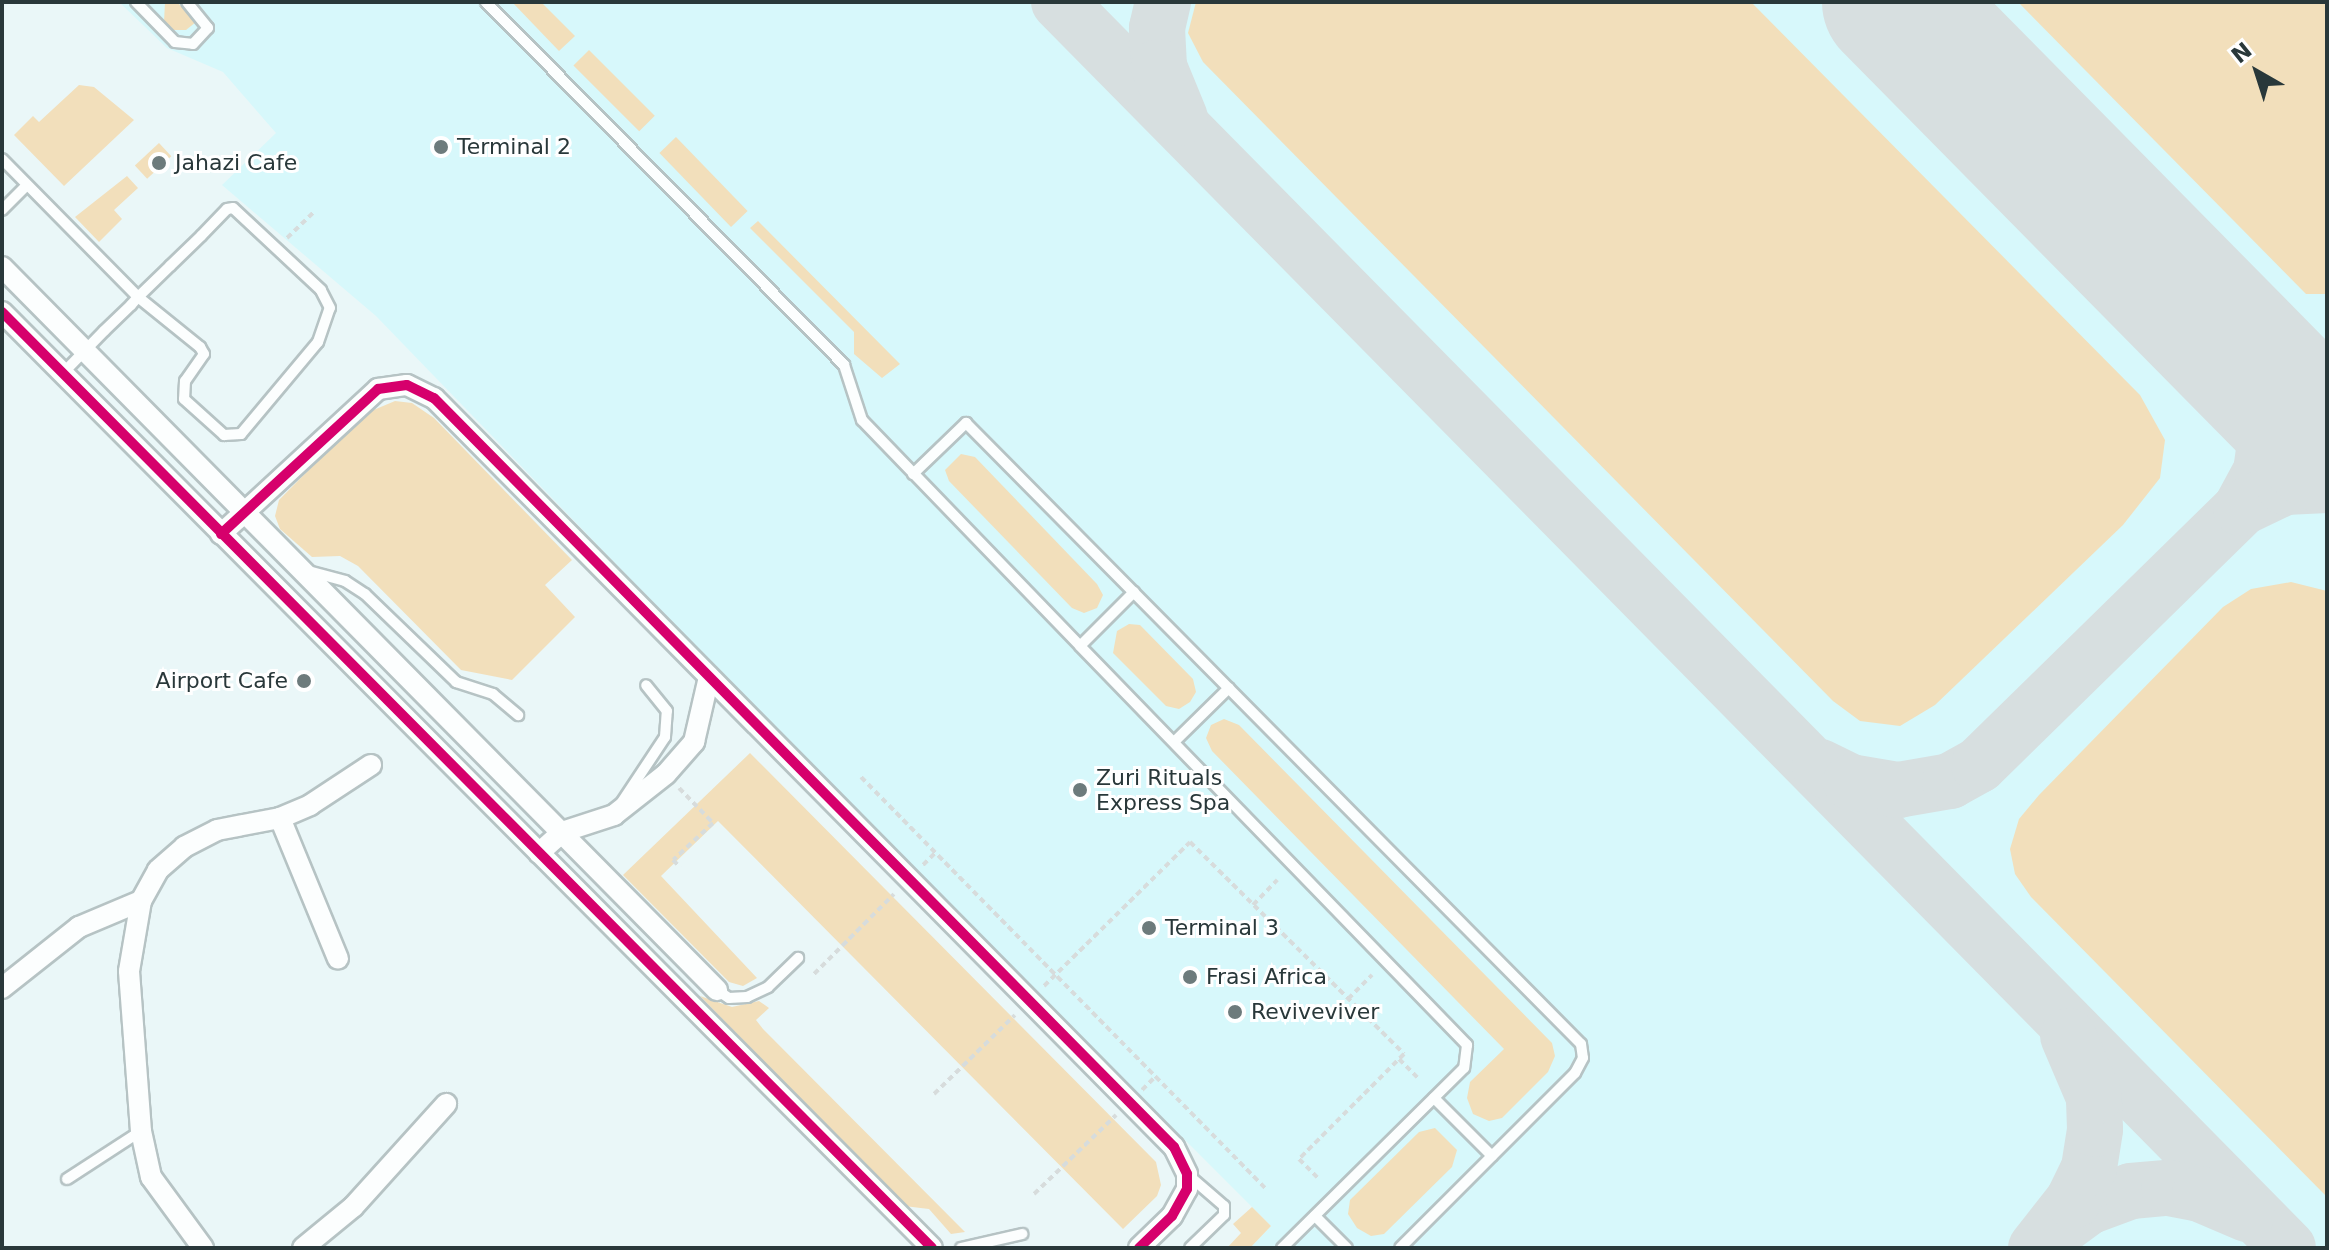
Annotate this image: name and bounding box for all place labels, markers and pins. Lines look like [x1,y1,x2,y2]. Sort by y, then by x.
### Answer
place label: Terminal 2 [457,134,571,160]
marker: Terminal 2 [432,138,450,156]
place label: Jahazi Cafe [175,150,297,176]
marker: Jahazi Cafe [150,154,168,172]
place label: Airport Cafe [156,668,288,694]
marker: Airport Cafe [295,672,313,690]
place label: Zuri Rituals Express Spa [1096,764,1230,816]
marker: Zuri Rituals Express Spa [1071,781,1089,799]
place label: Terminal 3 [1165,915,1279,941]
marker: Terminal 3 [1140,919,1158,937]
place label: Frasi Africa [1206,964,1327,990]
marker: Frasi Africa [1181,968,1199,986]
place label: Reviveviver [1251,999,1379,1025]
marker: Reviveviver [1226,1003,1244,1021]

